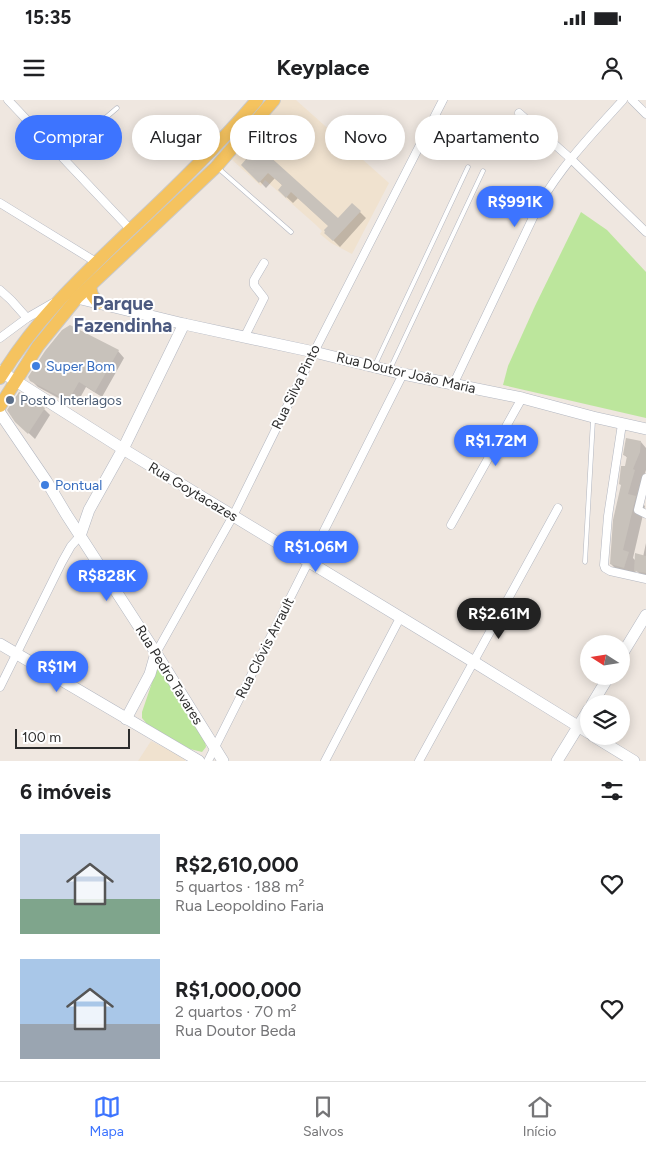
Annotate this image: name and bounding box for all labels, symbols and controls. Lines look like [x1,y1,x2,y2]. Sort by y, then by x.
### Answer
text: 15:35 [25,6,71,29]
icon: menu [20,54,48,82]
text: Keyplace [277,54,369,81]
icon: person [598,54,626,82]
chip: Comprar [15,115,122,160]
chip: Alugar [132,115,220,160]
chip: Filtros [230,115,315,160]
chip: Novo [325,115,405,160]
chip: Apartamento [415,115,558,160]
pin: R$991K [474,186,556,228]
text: R$991K [487,192,543,211]
district label: Parque Fazendinha [74,292,172,337]
street label: Rua Silva Pinto [268,342,324,432]
street label: Rua Doutor João Maria [335,349,477,397]
place label: Super Bom [46,358,115,375]
marker: Super Bom [30,360,42,372]
place label: Posto Interlagos [20,392,122,409]
marker: Posto Interlagos [4,394,16,406]
pin: R$1.72M [450,424,542,467]
text: R$1.72M [465,431,527,450]
street label: Rua Goytacazes [145,459,241,525]
place label: Pontual [55,477,102,494]
marker: Pontual [39,479,51,491]
pin: R$1.06M [270,530,362,573]
text: R$1.06M [284,537,348,556]
pin: R$828K [66,560,148,602]
text: R$828K [78,566,136,585]
street label: Rua Clóvis Arrault [232,595,298,701]
pin: R$2.61M [453,598,545,640]
text: R$2.61M [468,604,530,623]
street label: Rua Pedro Tavares [131,622,207,728]
north arrow [580,635,630,685]
map controls [580,635,630,745]
pin: R$1M [27,650,87,693]
text: R$1M [37,657,77,676]
button: layers [580,695,630,745]
scale bar [15,726,130,749]
text: 100 m [22,729,61,746]
icon: filters [598,777,626,805]
text: 6 imóveis [20,779,111,804]
text: R$2,610,000 [175,852,299,877]
icon: home [60,854,120,914]
icon: heart [598,870,626,898]
text: 5 quartos · 188 m² [175,877,304,896]
text: Rua Leopoldino Faria [175,896,324,915]
text: R$1,000,000 [175,977,301,1002]
icon: home [60,979,120,1039]
icon: heart [598,995,626,1023]
text: 2 quartos · 70 m² [175,1002,297,1021]
text: Rua Doutor Beda [175,1021,296,1040]
tab: Mapa [90,1093,124,1140]
tab: Salvos [303,1093,344,1140]
tab: Início [523,1093,556,1140]

